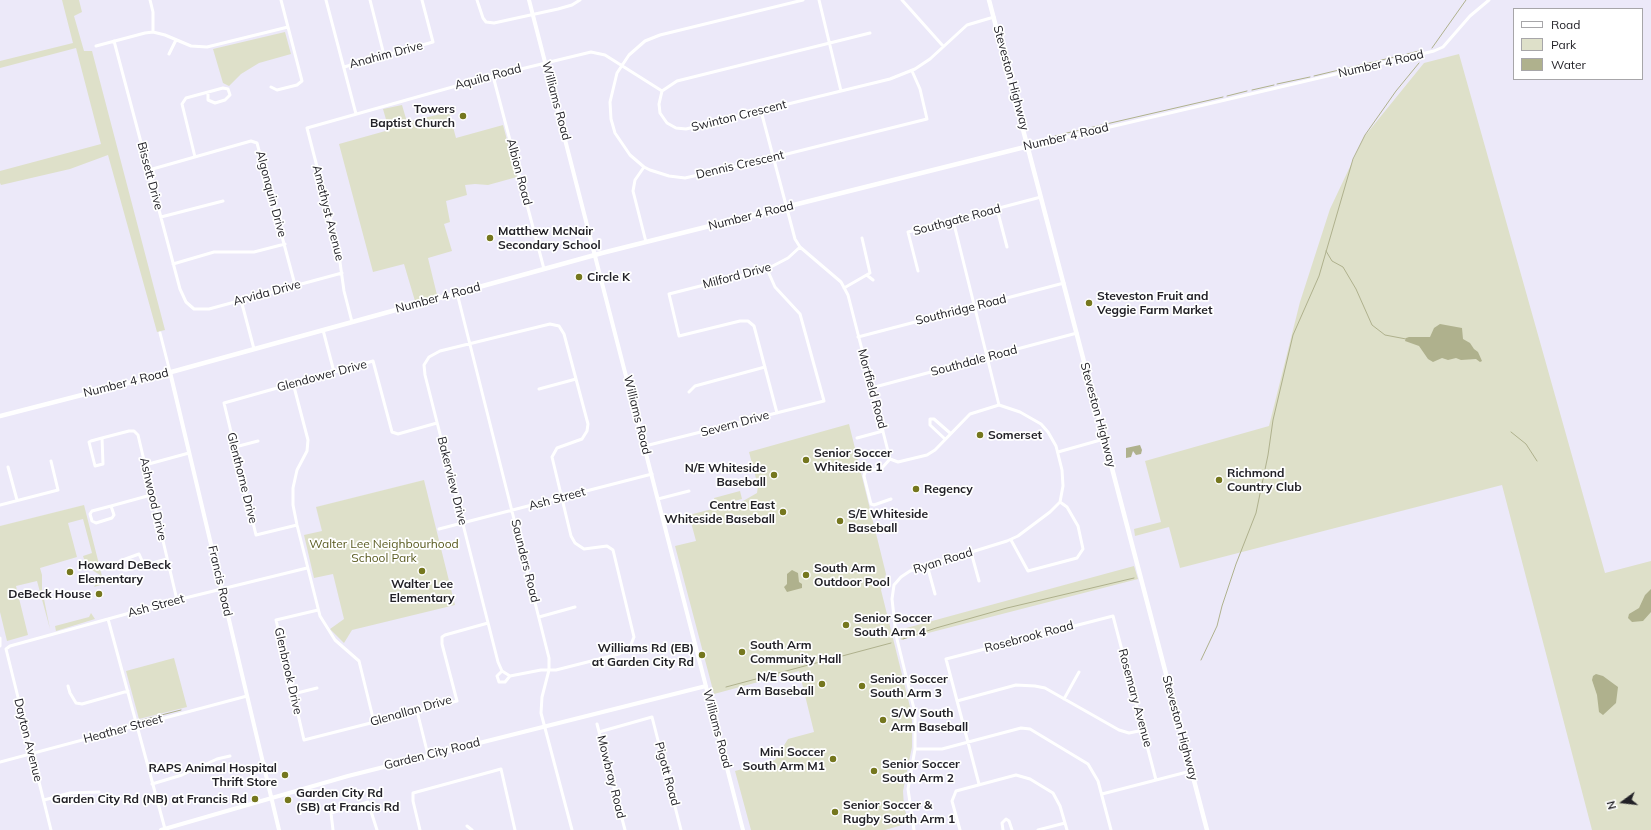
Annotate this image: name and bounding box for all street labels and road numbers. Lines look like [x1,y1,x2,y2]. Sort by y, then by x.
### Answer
street label: Steveston Highway [990,24,1032,132]
street label: Anahim Drive [348,38,424,72]
street label: Number 4 Road [1337,47,1425,81]
street label: Williams Road [539,60,573,142]
street label: Aquila Road [453,61,523,93]
street label: Swinton Crescent [690,97,788,135]
street label: Number 4 Road [1022,120,1110,154]
street label: Albion Road [503,137,535,207]
street label: Bissett Drive [134,140,166,212]
street label: Dennis Crescent [695,148,785,182]
street label: Algonquin Drive [253,149,289,239]
street label: Amethyst Avenue [309,164,347,262]
street label: Number 4 Road [707,198,795,234]
street label: Southgate Road [912,201,1002,239]
street label: Milford Drive [701,260,773,292]
street label: Arvida Drive [232,277,302,309]
street label: Number 4 Road [394,280,482,316]
street label: Southridge Road [914,292,1008,328]
street label: Southdale Road [929,343,1019,379]
street label: Mortfield Road [854,348,890,430]
street label: Glendower Drive [275,357,369,395]
street label: Steveston Highway [1077,361,1119,469]
street label: Number 4 Road [82,365,170,401]
street label: Williams Road [620,374,654,456]
street label: Severn Drive [699,408,771,440]
street label: Glenthorne Drive [224,431,260,525]
street label: Bakerview Drive [434,435,470,527]
street label: Ashwood Drive [136,456,170,542]
street label: Ash Street [527,485,587,513]
street label: Saunders Road [508,518,542,604]
street label: Francis Road [205,544,235,618]
street label: Ryan Road [912,545,974,577]
street label: Ash Street [126,592,186,620]
street label: Rosebrook Road [983,618,1075,656]
street label: Glenbrook Drive [271,626,305,716]
street label: Rosemary Avenue [1115,647,1155,749]
street label: Steveston Highway [1159,674,1201,782]
street label: Williams Road [700,688,734,770]
street label: Glenallan Drive [368,692,454,730]
street label: Dayton Avenue [11,697,45,783]
street label: Heather Street [82,712,164,746]
street label: Mowbray Road [594,734,628,820]
street label: Garden City Road [383,735,481,773]
street label: Pigott Road [652,741,682,807]

